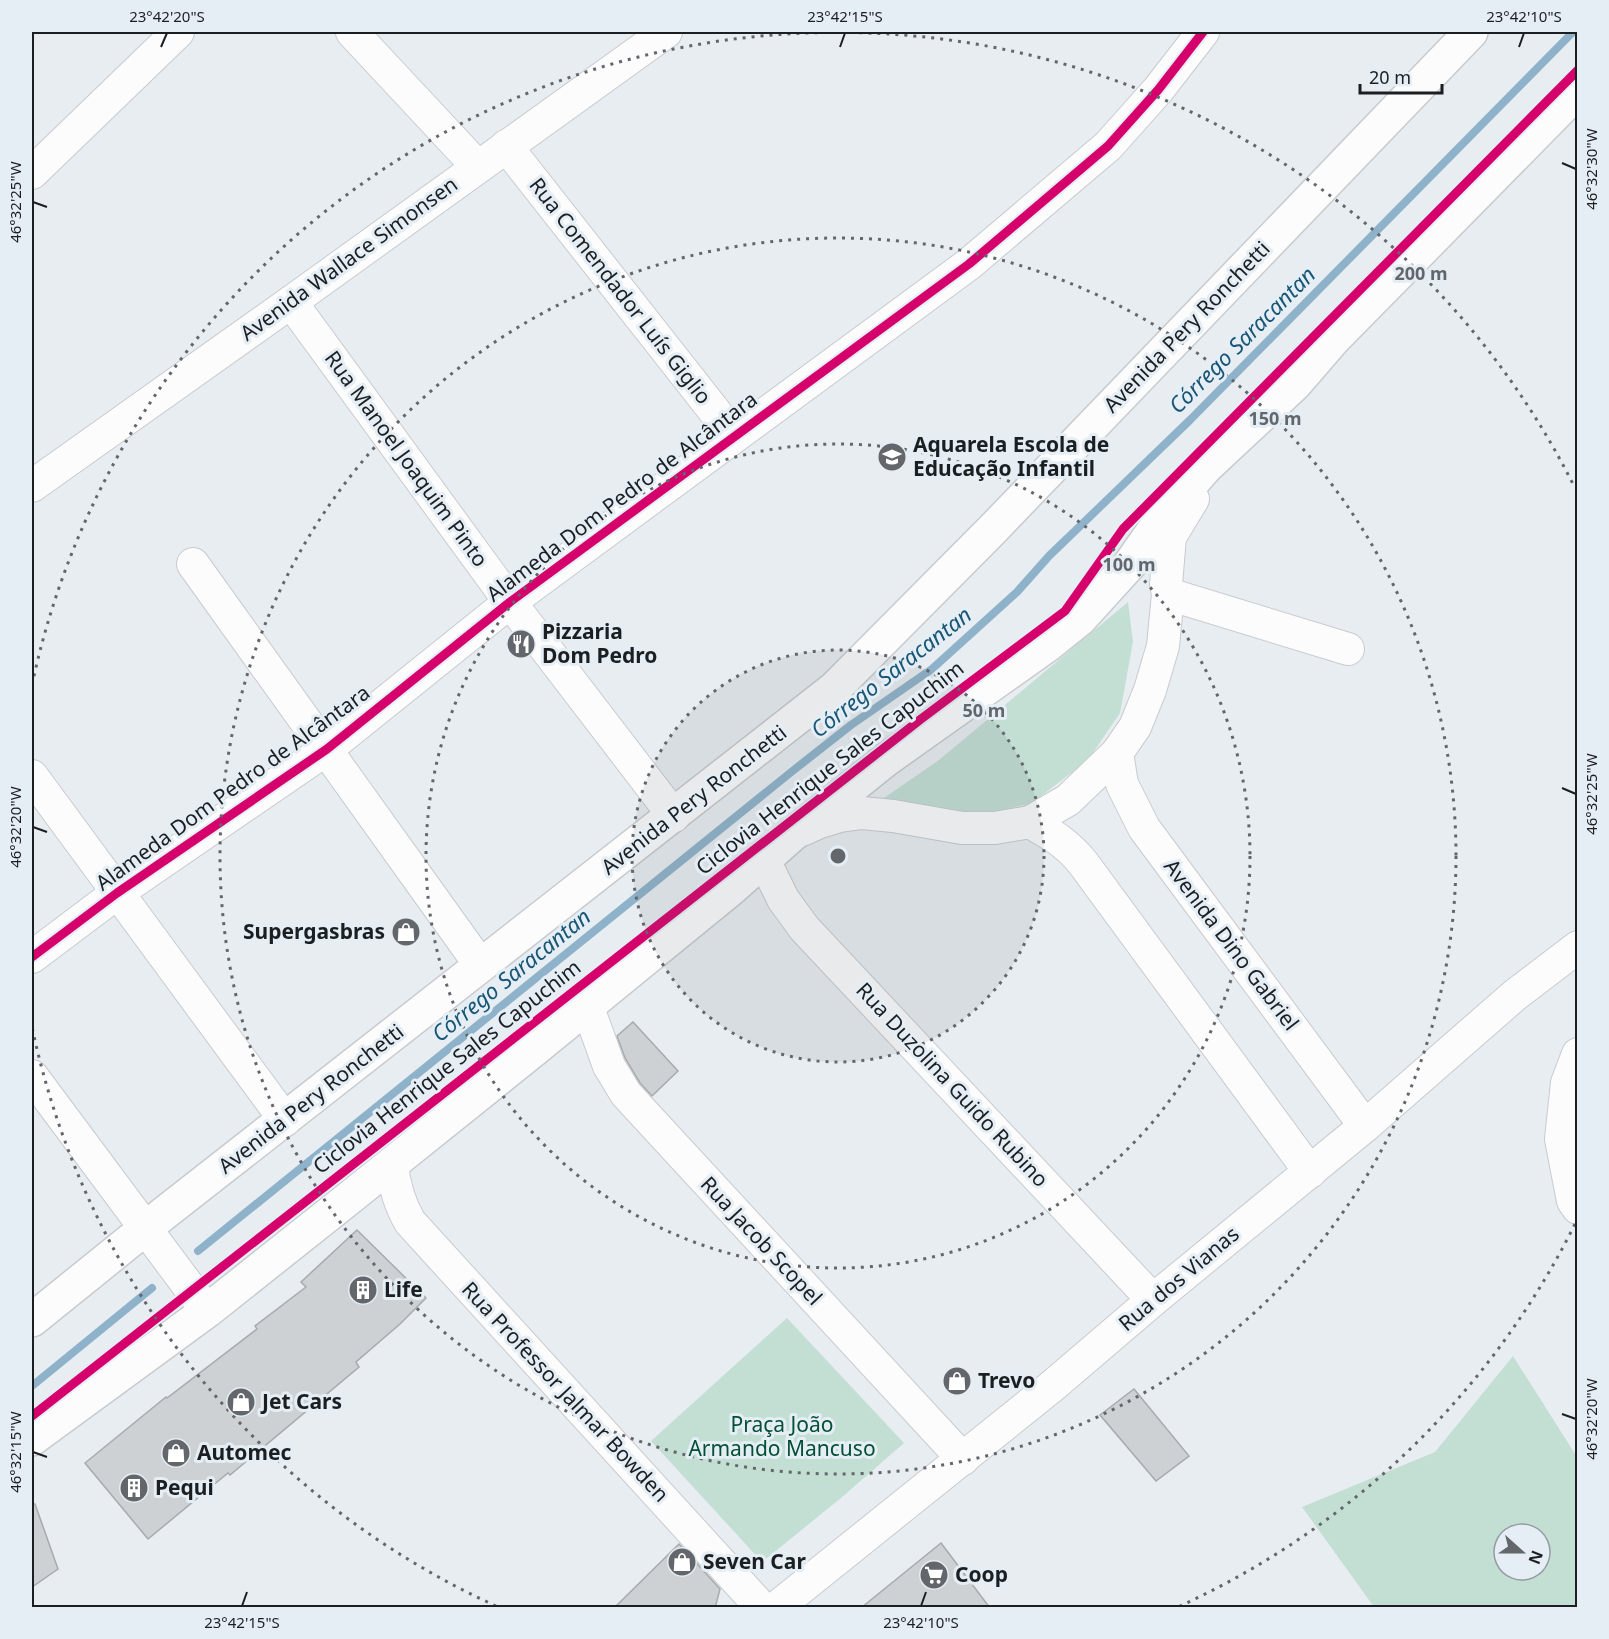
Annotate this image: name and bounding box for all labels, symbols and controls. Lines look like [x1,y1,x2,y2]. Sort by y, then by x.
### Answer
text: 23°42'20"S [129,6,205,26]
text: 23°42'15"S [807,6,883,26]
text: 23°42'10"S [1486,6,1562,26]
scale bar [1360,57,1442,95]
text: 20 m [1369,65,1411,89]
text: 46°32'30"W [1581,128,1601,210]
text: 46°32'25"W [5,161,25,243]
street label: Avenida Wallace Simonsen [234,170,463,347]
street label: Rua Comendador Luís Giglio [523,171,718,409]
street label: Avenida Pery Ronchetti [1097,235,1276,418]
water label: Córrego Saracantan [1161,259,1321,419]
text: 200 m [1394,261,1448,285]
street label: Rua Manoel Joaquim Pinto [319,345,495,572]
street label: Alameda Dom Pedro de Alcântara [480,385,763,607]
text: 150 m [1248,406,1302,430]
place label: Aquarela Escola de Educação Infantil [913,430,1109,482]
school or university icon: Aquarela Escola de Educação Infantil [876,441,908,473]
text: 100 m [1102,552,1156,576]
water label: Córrego Saracantan [804,599,977,743]
place label: Pizzaria Dom Pedro [542,617,657,669]
restaurant icon: Pizzaria Dom Pedro [505,628,537,660]
street label: Ciclovia Henrique Sales Capuchim [690,654,969,881]
street label: Alameda Dom Pedro de Alcântara [90,678,375,896]
text: 50 m [963,698,1005,722]
street label: Avenida Pery Ronchetti [595,718,792,880]
text: 46°32'25"W [1581,753,1601,835]
text: 46°32'20"W [5,786,25,868]
centre of rings [828,846,848,866]
street label: Avenida Dino Gabriel [1158,853,1305,1036]
water label: Córrego Saracantan [425,901,596,1048]
shop icon: Supergasbras [390,916,422,948]
place label: Supergasbras [243,917,385,945]
street label: Ciclovia Henrique Sales Capuchim [307,953,586,1180]
street label: Rua Duzolina Guido Rubino [850,976,1055,1193]
street label: Avenida Pery Ronchetti [212,1017,409,1179]
street label: Rua Jacob Scopel [695,1170,829,1311]
street label: Rua dos Vianas [1112,1220,1244,1337]
building icon: Life [347,1274,379,1306]
place label: Life [384,1275,423,1303]
street label: Rua Professor Jalmar Bowden [456,1275,675,1508]
shop icon: Trevo [941,1365,973,1397]
place label: Trevo [978,1366,1035,1394]
text: 46°32'20"W [1581,1378,1601,1460]
shop icon: Jet Cars [225,1386,257,1418]
place label: Jet Cars [260,1387,342,1415]
park label: Praça João Armando Mancuso [688,1410,876,1462]
text: 46°32'15"W [5,1411,25,1493]
shop icon: Automec [160,1437,192,1469]
place label: Automec [197,1438,291,1466]
building icon: Pequi [118,1472,150,1504]
place label: Pequi [155,1473,214,1501]
north arrow [1492,1522,1552,1582]
shop icon: Seven Car [666,1546,698,1578]
place label: Seven Car [703,1547,806,1575]
text: N [1523,1547,1549,1567]
supermarket icon: Coop [918,1559,950,1591]
place label: Coop [955,1560,1008,1588]
text: 23°42'15"S [204,1612,280,1632]
text: 23°42'10"S [883,1612,959,1632]

